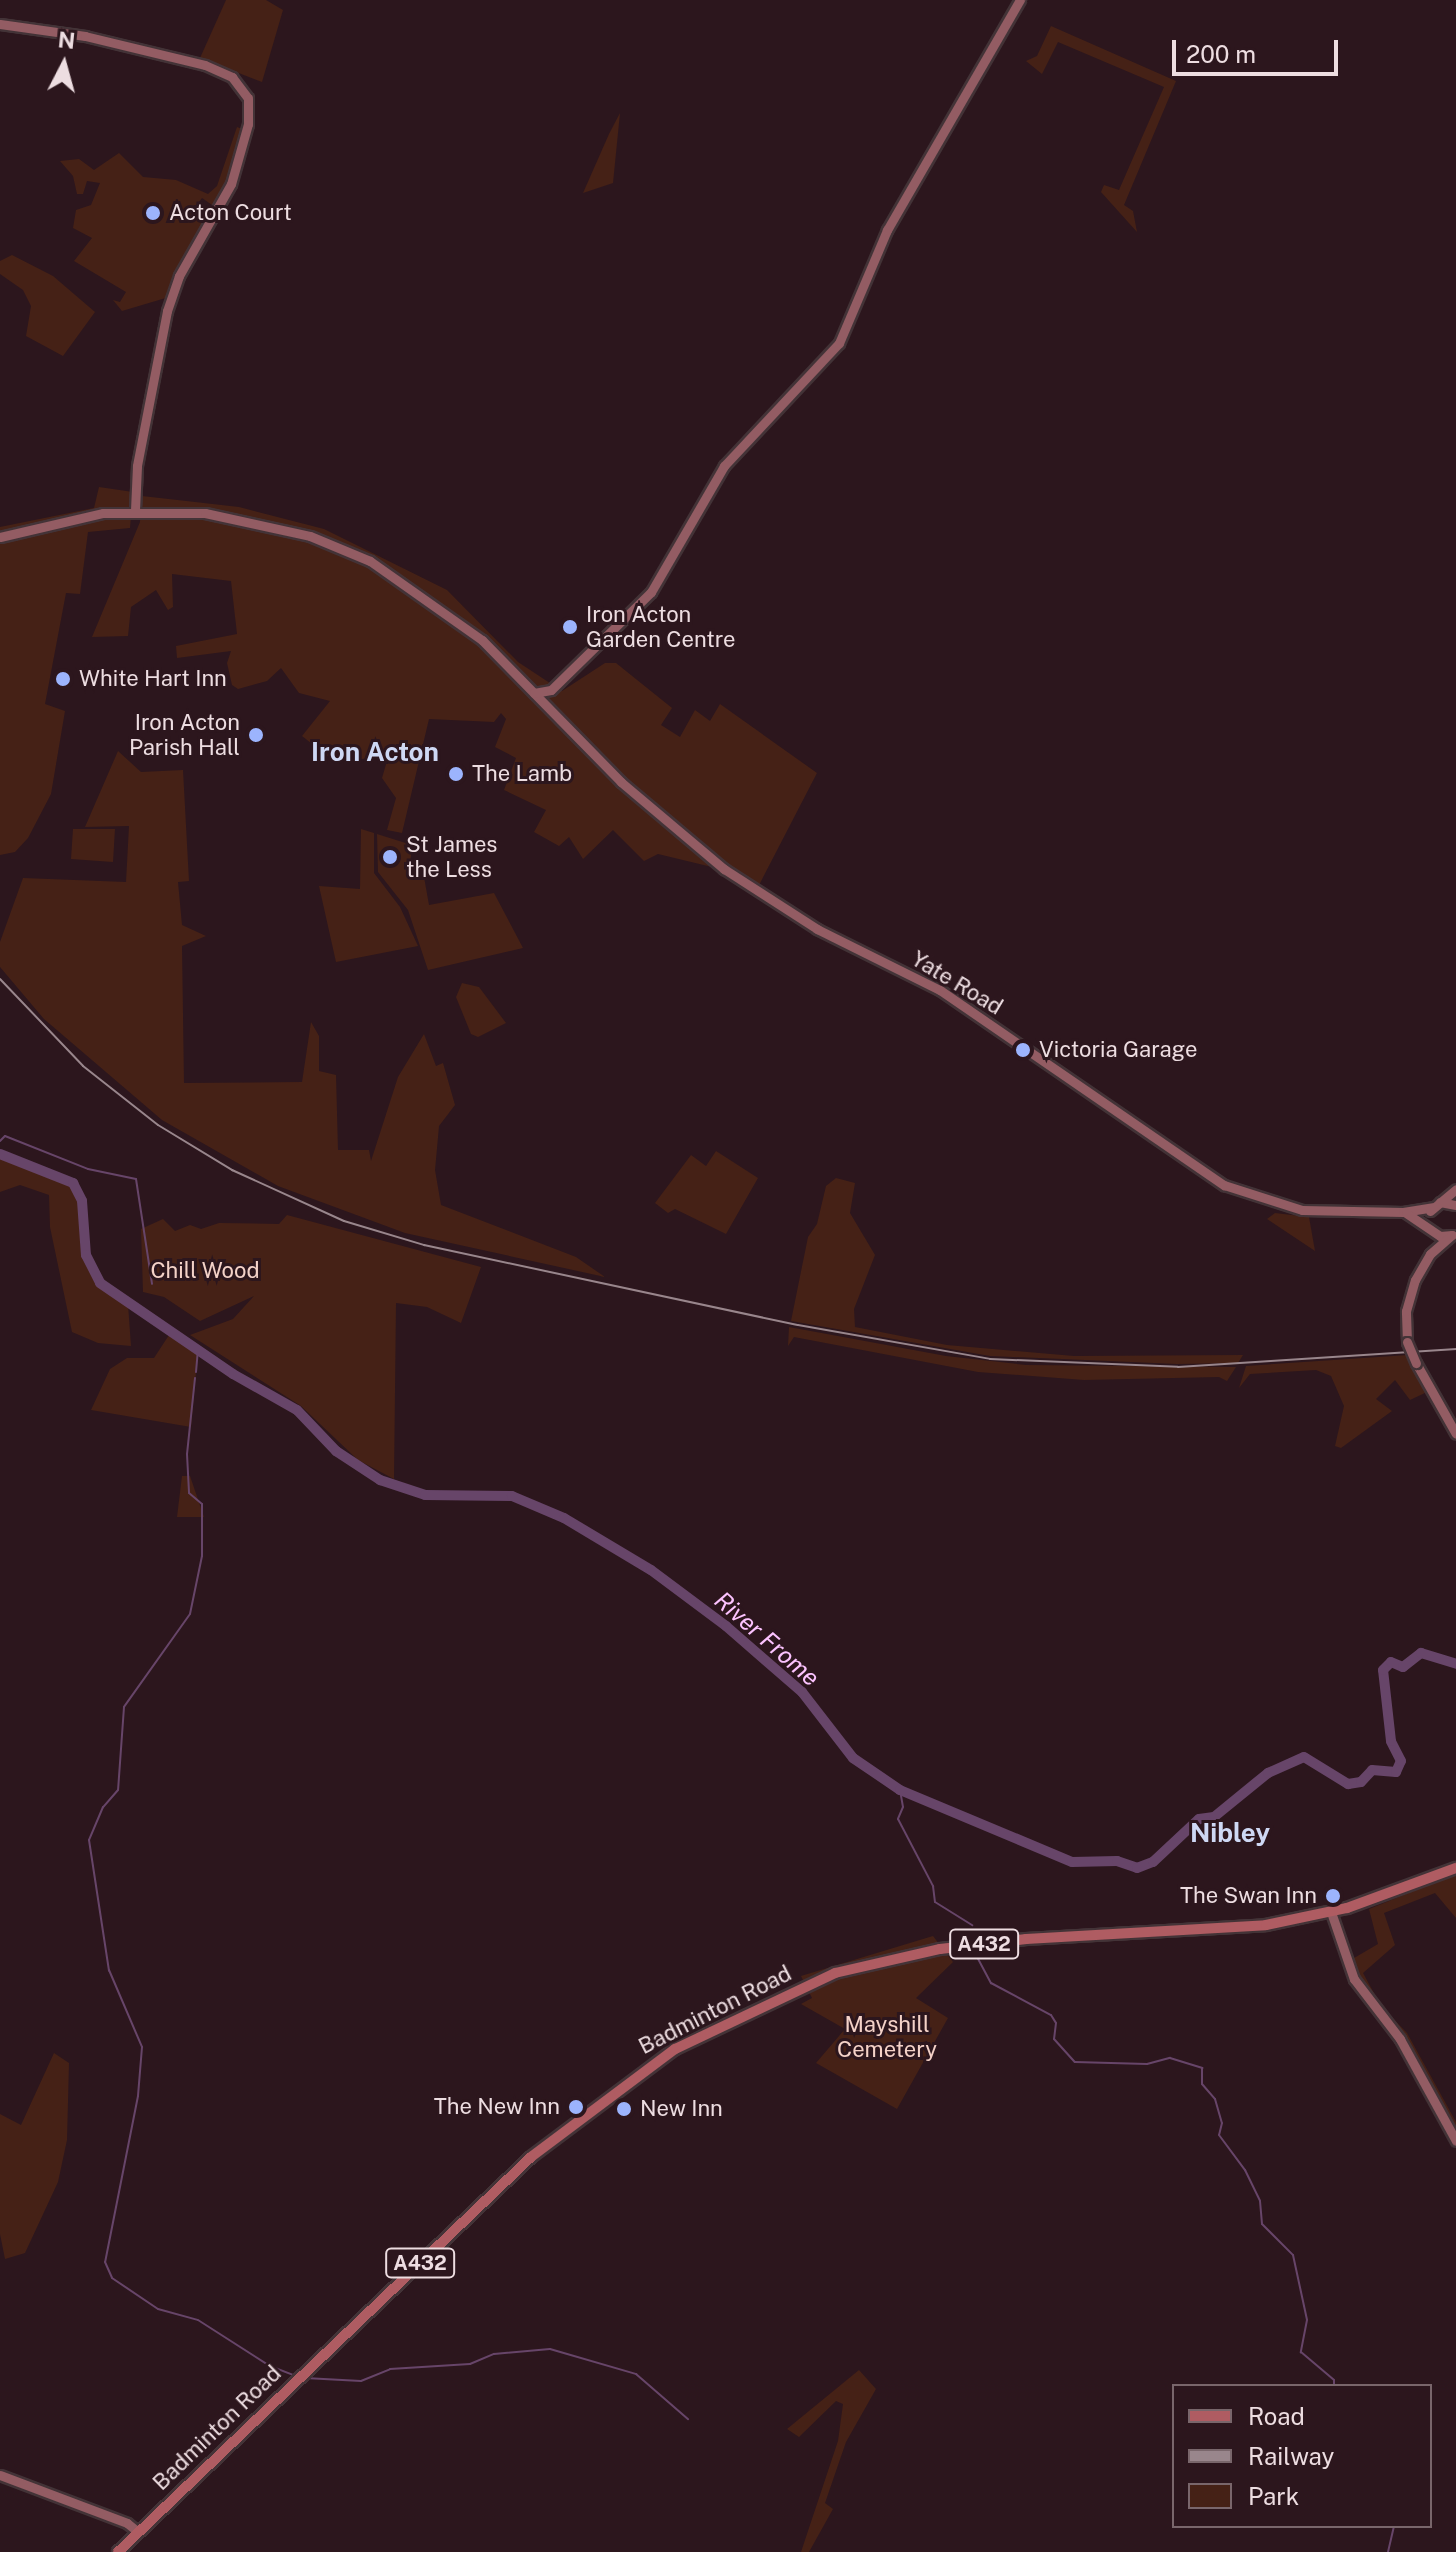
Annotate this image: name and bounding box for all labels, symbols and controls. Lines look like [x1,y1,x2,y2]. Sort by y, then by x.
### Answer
north arrow [24,24,104,104]
scale bar [1176,24,1342,74]
text: N [57,26,76,54]
text: 200 m [1186,40,1256,68]
place label: Acton Court [169,200,292,226]
marker: Acton Court [144,204,162,222]
place label: Iron Acton Garden Centre [586,601,736,652]
marker: Iron Acton Garden Centre [561,618,579,636]
place label: White Hart Inn [79,666,227,692]
marker: White Hart Inn [54,670,72,688]
place label: Iron Acton Parish Hall [129,709,240,760]
marker: Iron Acton Parish Hall [247,726,265,744]
district label: Iron Acton [311,736,439,768]
place label: The Lamb [472,761,572,787]
marker: The Lamb [447,765,465,783]
place label: St James the Less [406,831,497,882]
marker: St James the Less [381,848,399,866]
street label: Yate Road [907,945,1007,1021]
place label: Victoria Garage [1039,1037,1197,1063]
marker: Victoria Garage [1014,1041,1032,1059]
park label: Chill Wood [150,1258,260,1284]
water label: River Frome [709,1586,825,1692]
district label: Nibley [1190,1817,1270,1849]
place label: The Swan Inn [1180,1883,1317,1909]
marker: The Swan Inn [1324,1887,1342,1905]
road number: A432 [948,1928,1020,1960]
street label: Badminton Road [634,1960,796,2060]
park label: Mayshill Cemetery [837,2011,937,2062]
place label: The New Inn [434,2094,560,2120]
place label: New Inn [640,2096,723,2122]
marker: The New Inn [567,2098,585,2116]
marker: New Inn [615,2100,633,2118]
road number: A432 [384,2247,456,2279]
street label: Badminton Road [147,2360,287,2496]
legend [1172,2384,1432,2528]
text: Road [1248,2402,1305,2430]
text: Railway [1248,2442,1334,2470]
text: Park [1248,2482,1299,2510]

